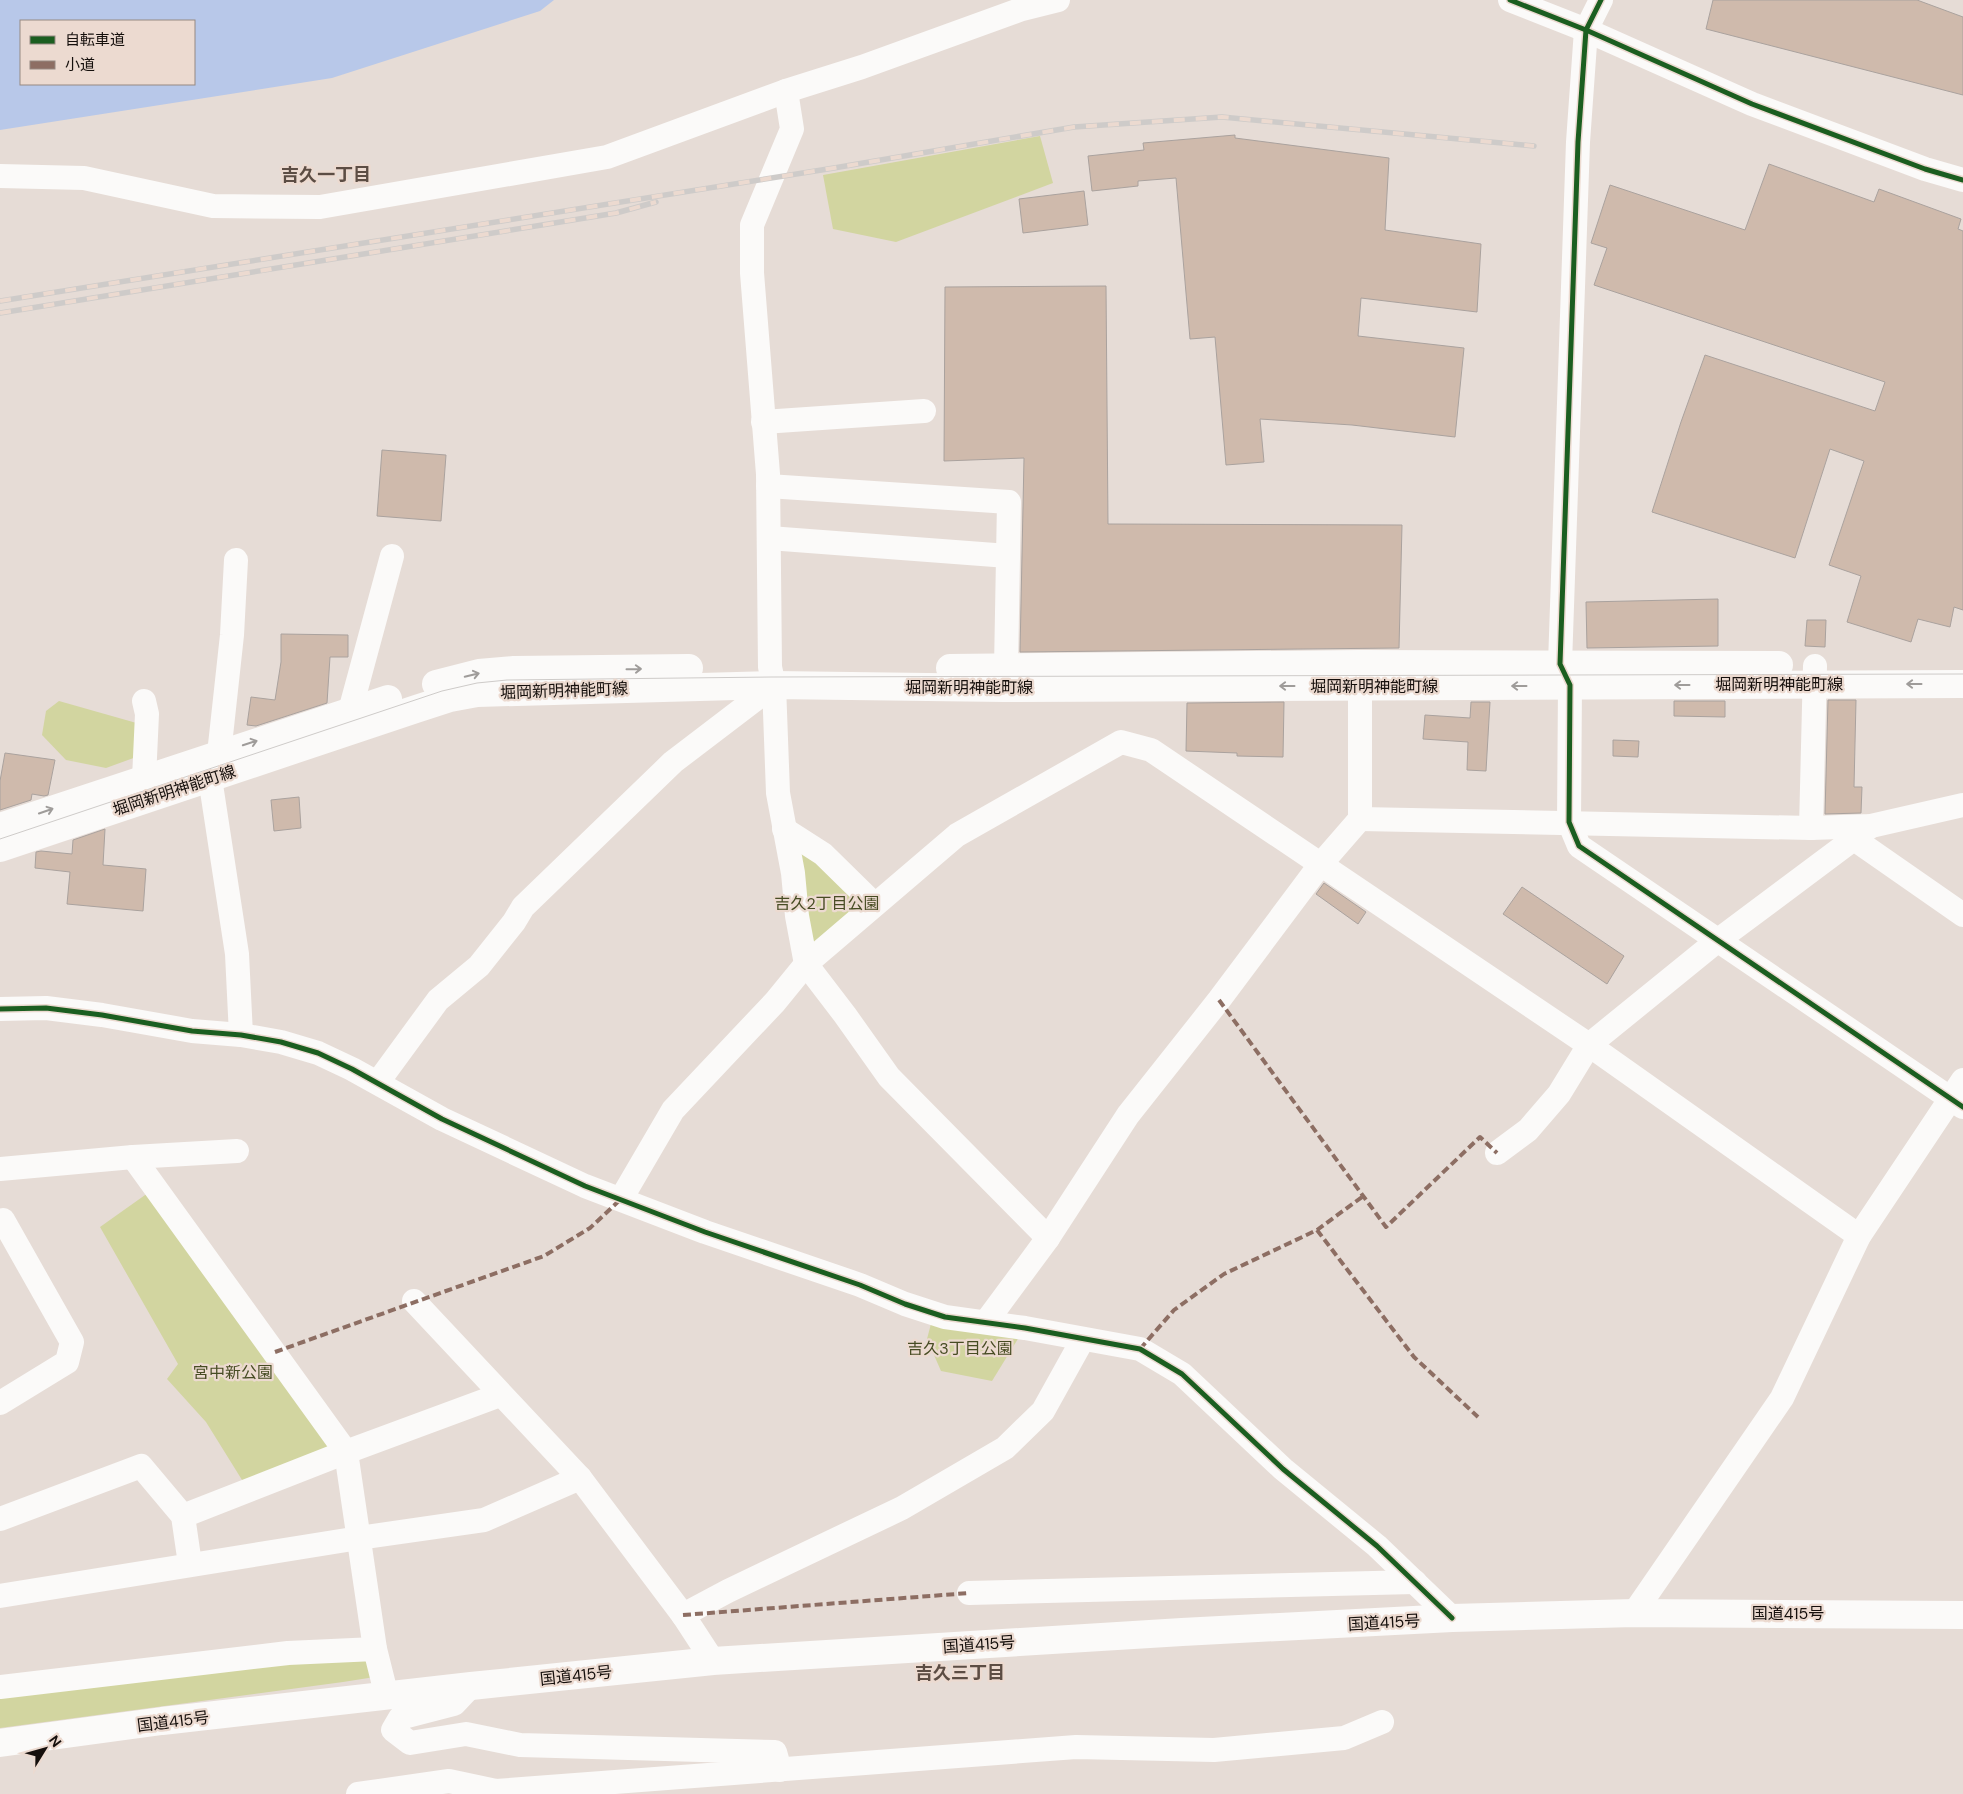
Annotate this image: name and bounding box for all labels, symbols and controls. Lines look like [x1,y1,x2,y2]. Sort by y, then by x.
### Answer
legend [20,20,195,85]
text: 自転車道 [65,30,125,50]
text: 小道 [65,55,95,75]
district label: 吉久一丁目 [281,163,371,187]
one-way arrow [626,664,642,674]
one-way arrow [464,670,480,679]
street label: 堀岡新明神能町線 [1715,674,1843,695]
street label: 堀岡新明神能町線 [1310,676,1438,697]
street label: 堀岡新明神能町線 [905,677,1033,698]
street label: 堀岡新明神能町線 [500,678,628,703]
one-way arrow [1907,679,1923,689]
one-way arrow [1674,680,1690,690]
one-way arrow [1279,681,1296,691]
one-way arrow [1512,681,1528,691]
one-way arrow [242,738,258,748]
street label: 堀岡新明神能町線 [110,761,238,820]
one-way arrow [38,806,54,816]
park label: 吉久2丁目公園 [774,893,880,914]
park label: 吉久3丁目公園 [907,1338,1013,1359]
park label: 宮中新公園 [193,1362,273,1383]
street label: 国道415号 [1752,1603,1824,1624]
street label: 国道415号 [1347,1610,1421,1635]
street label: 国道415号 [942,1631,1016,1658]
street label: 国道415号 [539,1661,613,1690]
district label: 吉久三丁目 [915,1661,1005,1685]
street label: 国道415号 [136,1707,210,1736]
north arrow [20,1724,70,1774]
text: N [45,1732,66,1751]

